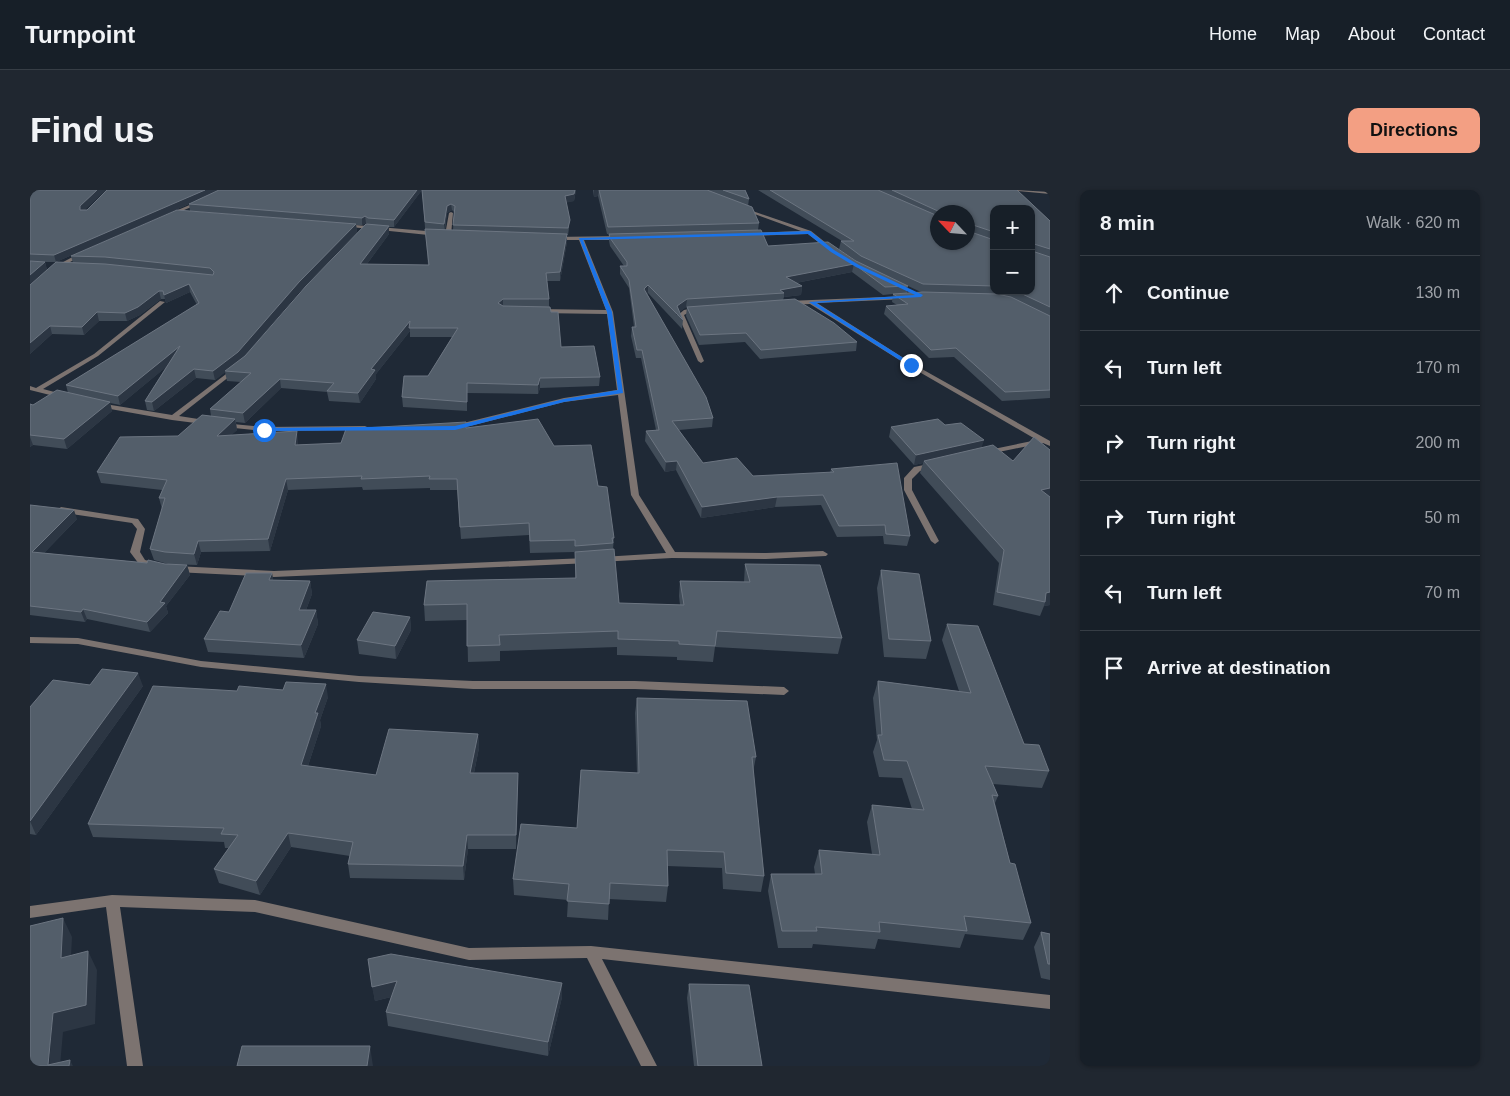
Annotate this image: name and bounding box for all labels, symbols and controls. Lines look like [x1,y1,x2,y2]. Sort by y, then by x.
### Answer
text: Turnpoint [25,21,135,48]
text: Home [1209,24,1257,44]
text: Map [1285,24,1320,44]
text: About [1348,24,1395,44]
text: Contact [1423,24,1485,44]
button: Directions [1348,108,1480,153]
text: Find us [30,110,154,149]
north arrow [930,205,975,250]
map controls [990,205,1035,295]
button: + [990,205,1035,250]
text: 8 min [1100,211,1155,234]
text: Walk · 620 m [1366,214,1460,231]
button: − [990,250,1035,295]
icon: ahead [1100,279,1128,307]
text: Continue [1147,282,1229,303]
text: 130 m [1416,284,1460,301]
route end [900,354,923,377]
icon: left [1100,354,1128,382]
text: Turn left [1147,357,1222,378]
text: 170 m [1416,359,1460,376]
route start [253,419,276,442]
icon: right [1100,429,1128,457]
text: Turn right [1147,432,1235,453]
text: 200 m [1416,434,1460,451]
icon: right [1100,504,1128,532]
text: Turn right [1147,507,1235,528]
text: 50 m [1424,509,1460,526]
icon: left [1100,579,1128,607]
text: Turn left [1147,582,1222,603]
text: 70 m [1424,584,1460,601]
icon: arrive [1100,654,1128,682]
text: Arrive at destination [1147,657,1331,678]

